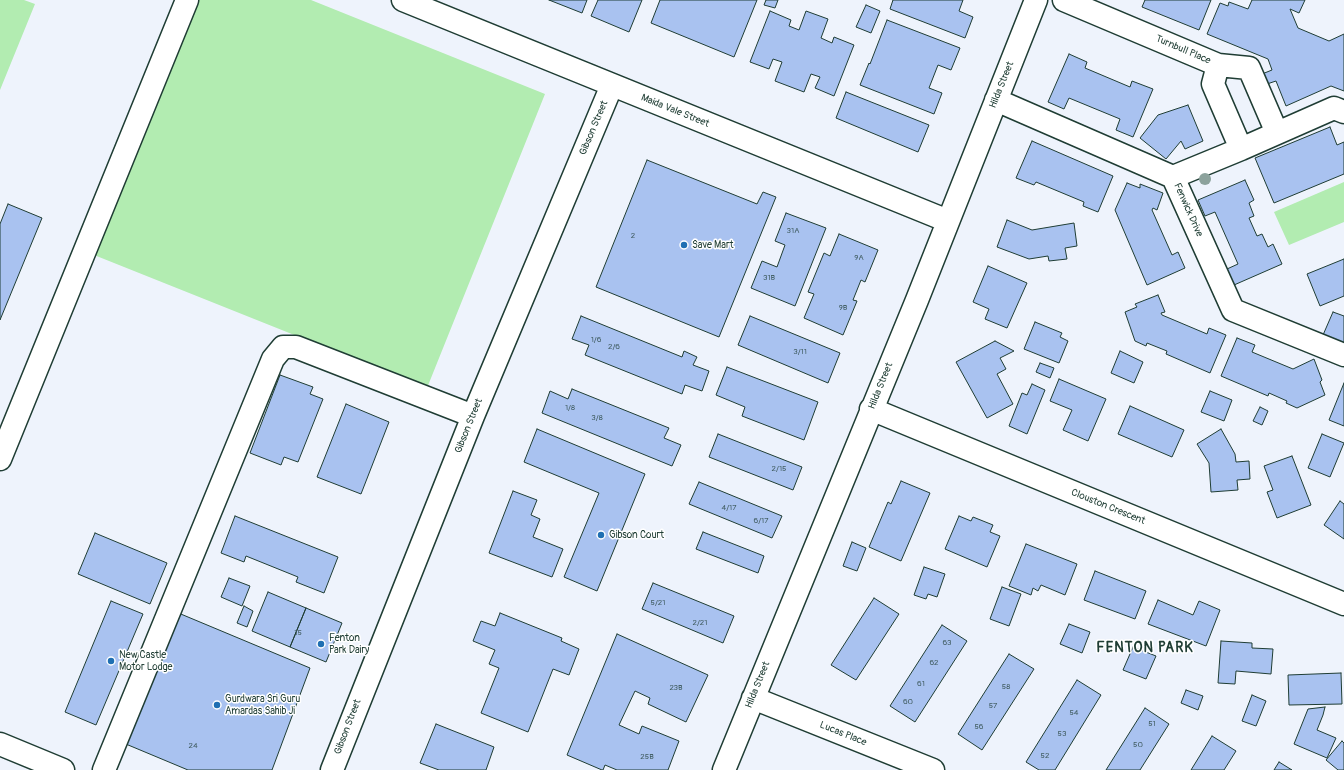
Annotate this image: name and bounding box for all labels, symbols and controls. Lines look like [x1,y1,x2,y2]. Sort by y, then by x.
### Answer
street label: Turnbull Place [1154,33,1212,67]
street label: Hilda Street [987,60,1017,110]
street label: Maida Vale Street [639,92,711,130]
street label: Gibson Street [577,99,611,157]
street label: Fenwick Drive [1171,181,1205,239]
house number: 31A [787,226,799,236]
house number: 2 [631,231,635,241]
place label: Save Mart [692,239,734,251]
marker: Save Mart [679,240,689,250]
house number: 9A [854,253,864,263]
house number: 31B [763,273,775,283]
house number: 9B [839,303,847,313]
house number: 1/6 [591,335,601,345]
house number: 2/6 [608,342,620,352]
house number: 3/11 [793,347,807,357]
street label: Hilda Street [866,361,896,411]
street label: Gibson Street [453,397,485,455]
house number: 1/8 [565,403,575,413]
house number: 3/8 [591,413,603,423]
house number: 2/15 [772,464,786,474]
street label: Clouston Crescent [1069,487,1147,527]
house number: 4/17 [722,503,736,513]
house number: 6/17 [754,516,768,526]
place label: Gibson Court [609,529,664,541]
marker: Gibson Court [596,530,606,540]
house number: 5/21 [651,598,665,608]
house number: 2/21 [693,618,707,628]
house number: 15 [294,628,302,638]
place label: Fenton Park Dairy [329,632,369,656]
house number: 63 [942,638,952,648]
marker: Fenton Park Dairy [316,639,326,649]
district label: FENTON PARK [1096,640,1194,656]
place label: New Castle Motor Lodge [119,649,173,672]
marker: New Castle Motor Lodge [106,656,116,666]
house number: 62 [929,658,939,668]
street label: Hilda Street [743,660,773,710]
house number: 61 [917,679,925,689]
house number: 58 [1002,682,1010,692]
house number: 23B [669,683,683,693]
place label: Gurdwara Sri Guru Amardas Sahib Ji [225,693,300,716]
house number: 60 [903,697,913,707]
street label: Gibson Street [332,698,364,756]
marker: Gurdwara Sri Guru Amardas Sahib Ji [212,700,222,710]
house number: 57 [989,701,997,711]
house number: 54 [1070,708,1078,718]
street label: Lucas Place [818,719,868,749]
house number: 51 [1148,719,1156,729]
house number: 56 [975,722,983,732]
house number: 53 [1058,729,1066,739]
house number: 50 [1133,740,1143,750]
house number: 24 [188,741,198,751]
house number: 52 [1041,751,1049,761]
house number: 25B [640,752,654,762]

